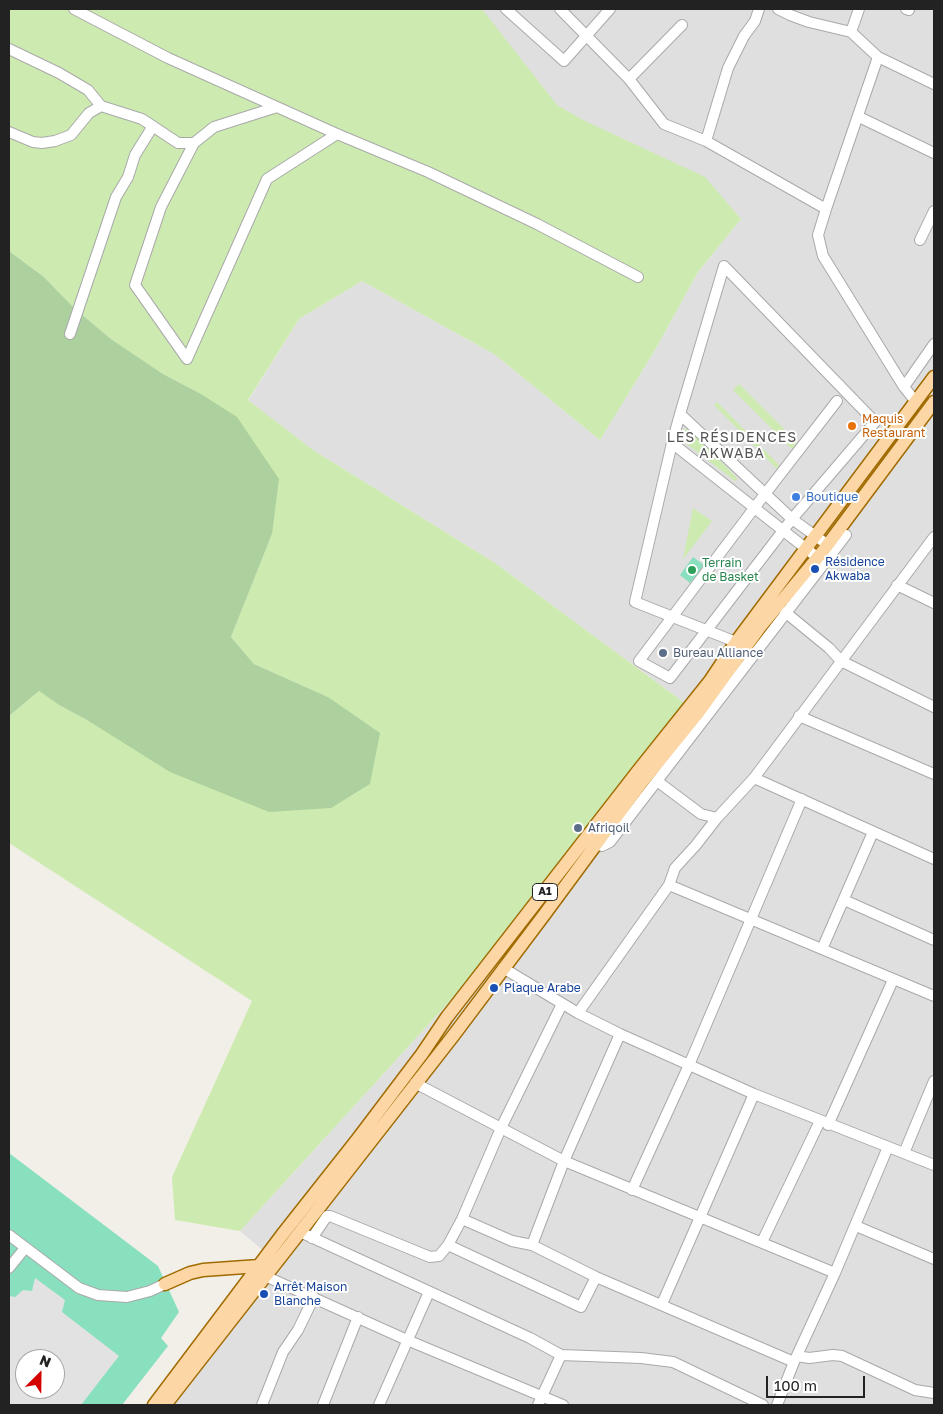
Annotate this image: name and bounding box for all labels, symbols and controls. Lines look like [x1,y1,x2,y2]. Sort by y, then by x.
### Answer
place label: Maquis Restaurant [862,412,926,440]
marker: Maquis Restaurant [846,420,858,432]
district label: LES RÉSIDENCES AKWABA [665,430,799,462]
place label: Boutique [806,490,858,504]
marker: Boutique [790,491,802,503]
place label: Résidence Akwaba [825,555,885,583]
place label: Terrain de Basket [702,556,759,584]
marker: Résidence Akwaba [809,563,821,575]
marker: Terrain de Basket [686,564,698,576]
place label: Bureau Alliance [673,646,763,660]
marker: Bureau Alliance [657,647,669,659]
place label: Afriqoil [588,821,630,835]
marker: Afriqoil [572,822,584,834]
road number: A1 [532,884,558,900]
place label: Plaque Arabe [504,981,581,995]
marker: Plaque Arabe [488,982,500,994]
place label: Arrêt Maison Blanche [274,1280,347,1308]
marker: Arrêt Maison Blanche [258,1288,270,1300]
north arrow [15,1349,65,1399]
text: N [37,1351,54,1371]
scale bar [768,1366,867,1398]
text: 100 m [774,1376,817,1394]

